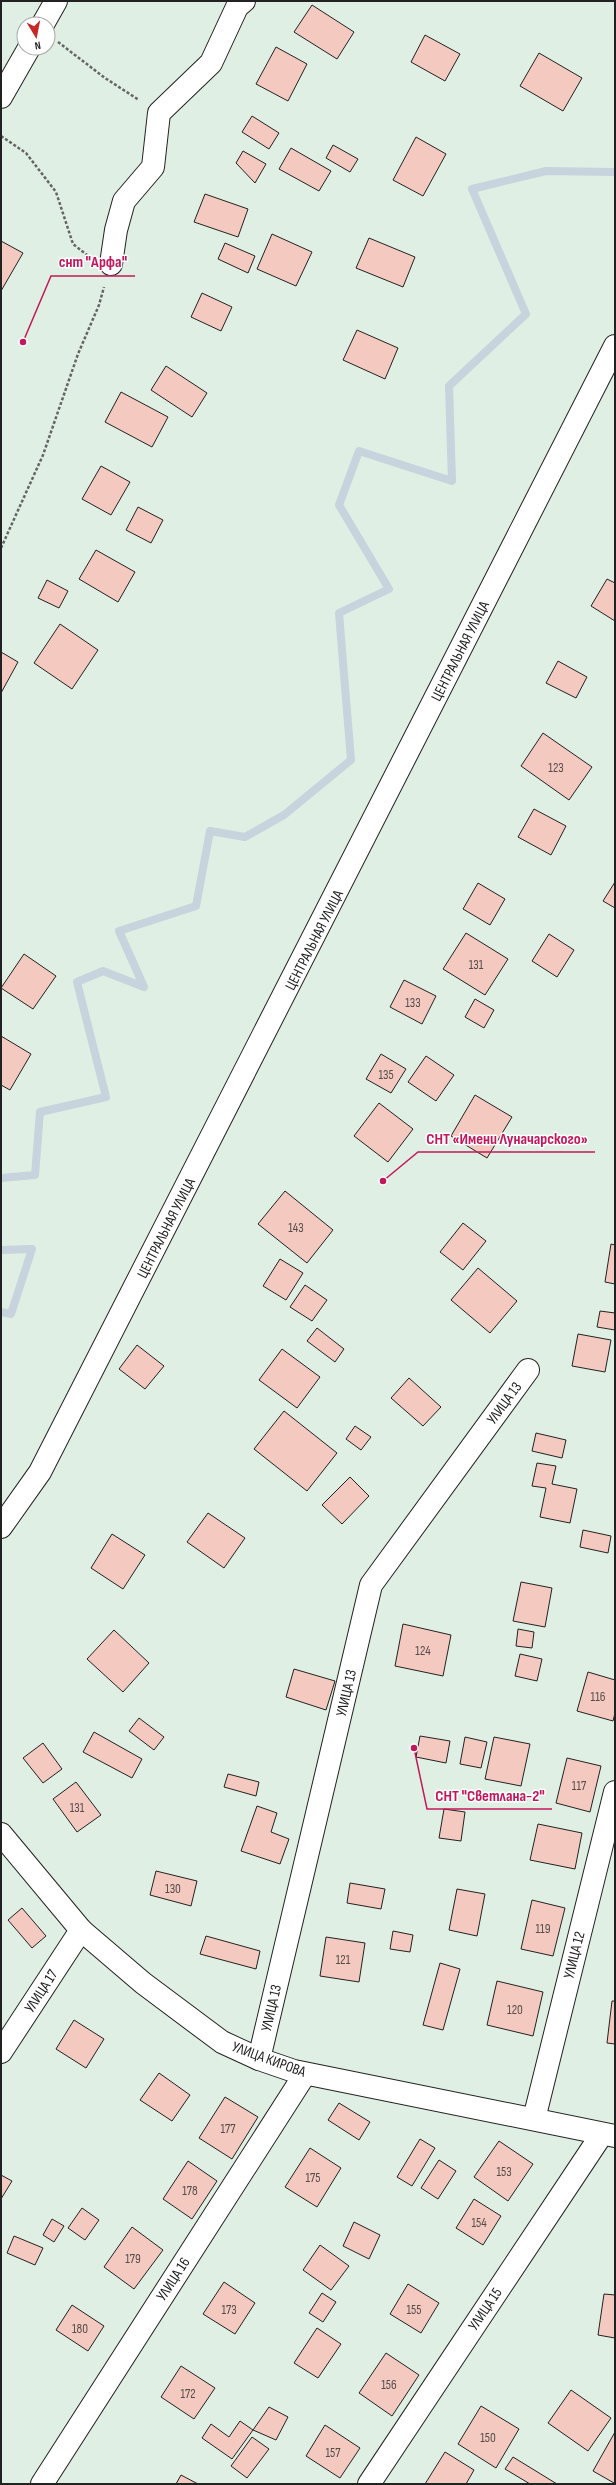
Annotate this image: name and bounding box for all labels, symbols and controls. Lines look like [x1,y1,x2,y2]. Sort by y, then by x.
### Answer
north arrow [16,16,56,56]
text: N [34,38,42,52]
callout: снт "Арфа" [51,248,135,276]
text: снт "Арфа" [59,253,127,272]
street label: ЦЕНТРАЛЬНАЯ УЛИЦА [427,597,494,705]
house number: 123 [548,760,564,776]
street label: ЦЕНТРАЛЬНАЯ УЛИЦА [281,886,348,994]
house number: 131 [469,957,484,973]
house number: 133 [405,995,421,1011]
house number: 135 [378,1067,394,1083]
callout: СНТ «Имени Луначарского» [418,1124,595,1152]
text: СНТ «Имени Луначарского» [426,1130,588,1149]
street label: ЦЕНТРАЛЬНАЯ УЛИЦА [133,1174,200,1282]
house number: 143 [288,1220,304,1236]
street label: УЛИЦА 13 [483,1378,526,1428]
house number: 124 [415,1643,431,1659]
street label: УЛИЦА 13 [332,1668,361,1719]
house number: 116 [591,1689,606,1705]
house number: 117 [572,1778,587,1794]
callout: СНТ "Светлана-2" [427,1781,552,1809]
text: СНТ "Светлана-2" [435,1787,545,1806]
house number: 131 [70,1800,85,1816]
house number: 130 [165,1881,181,1897]
house number: 119 [536,1921,551,1937]
street label: УЛИЦА 12 [559,1930,589,1981]
house number: 121 [336,1952,351,1968]
street label: УЛИЦА 17 [21,1966,62,2016]
street label: УЛИЦА 13 [257,1983,286,2034]
house number: 120 [507,2002,523,2018]
street label: УЛИЦА КИРОВА [229,2037,309,2082]
house number: 177 [221,2121,236,2137]
house number: 153 [496,2164,512,2180]
house number: 175 [306,2170,320,2186]
house number: 178 [182,2183,198,2199]
house number: 154 [471,2215,487,2231]
house number: 179 [125,2251,141,2267]
street label: УЛИЦА 16 [152,2254,194,2305]
street label: УЛИЦА 15 [464,2284,507,2334]
house number: 173 [221,2302,237,2318]
house number: 155 [407,2302,421,2318]
house number: 180 [72,2321,88,2337]
house number: 156 [381,2377,397,2393]
house number: 172 [180,2386,196,2402]
house number: 150 [480,2430,496,2446]
house number: 157 [326,2445,341,2461]

